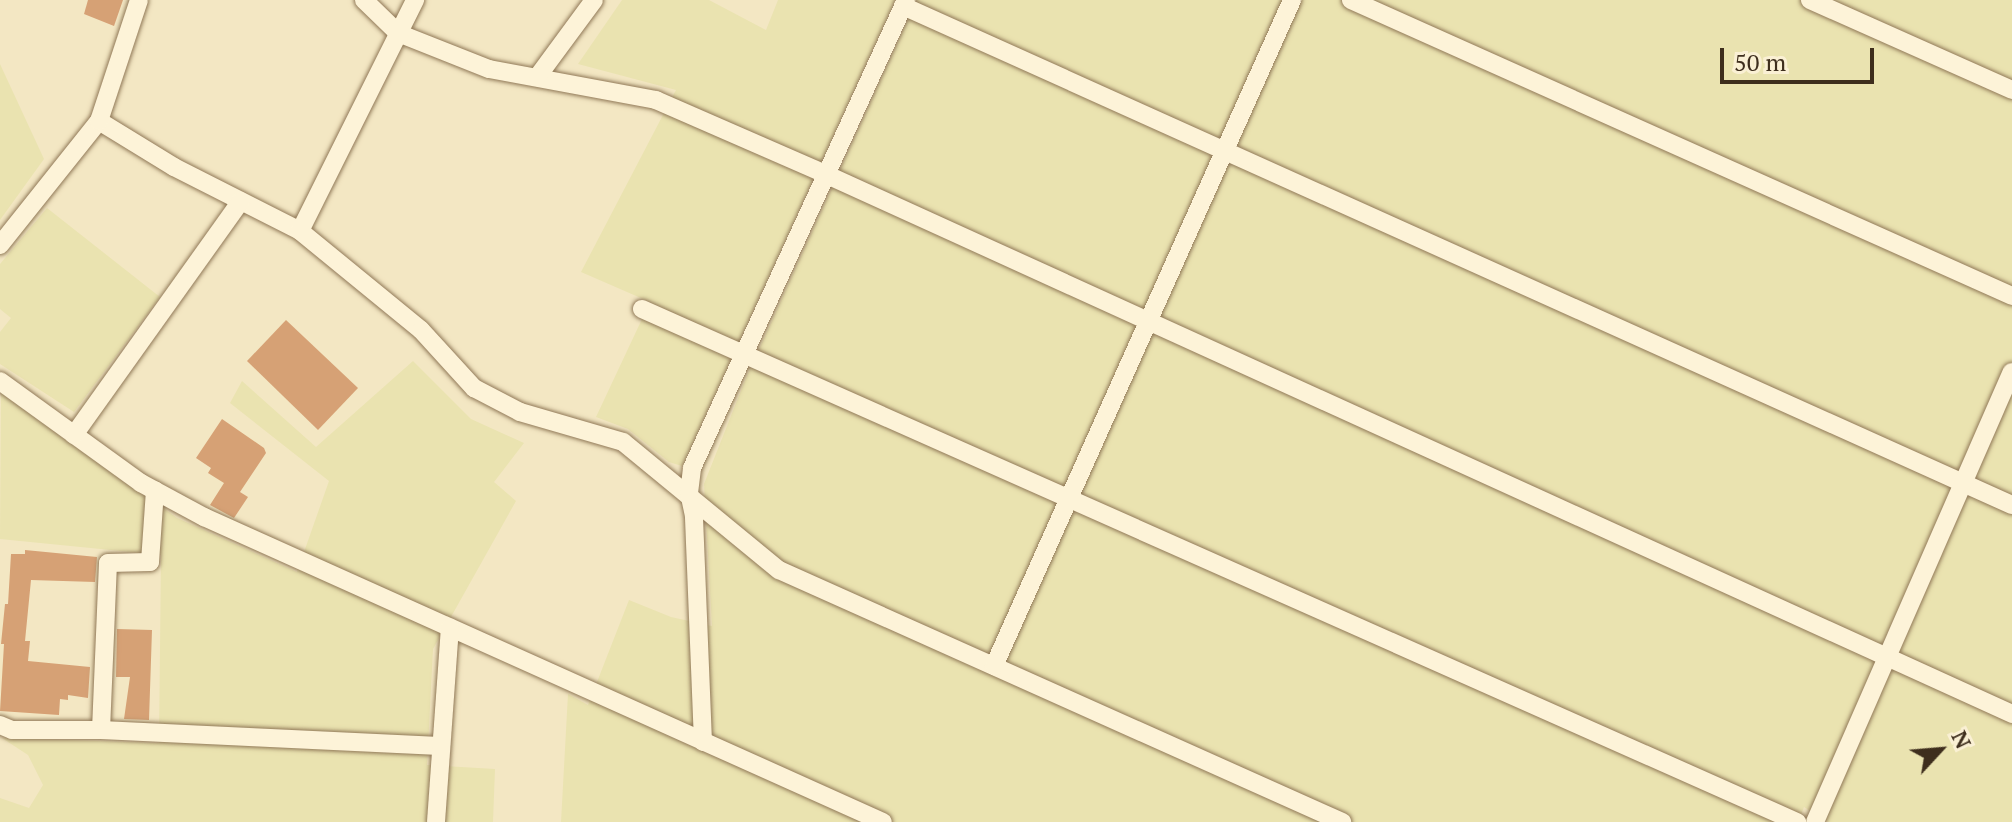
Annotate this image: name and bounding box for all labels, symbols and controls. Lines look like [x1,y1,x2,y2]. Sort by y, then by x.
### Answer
scale bar [1724,32,1878,82]
text: 50 m [1734,46,1786,78]
north arrow [1900,710,1980,790]
text: N [1945,725,1979,753]

